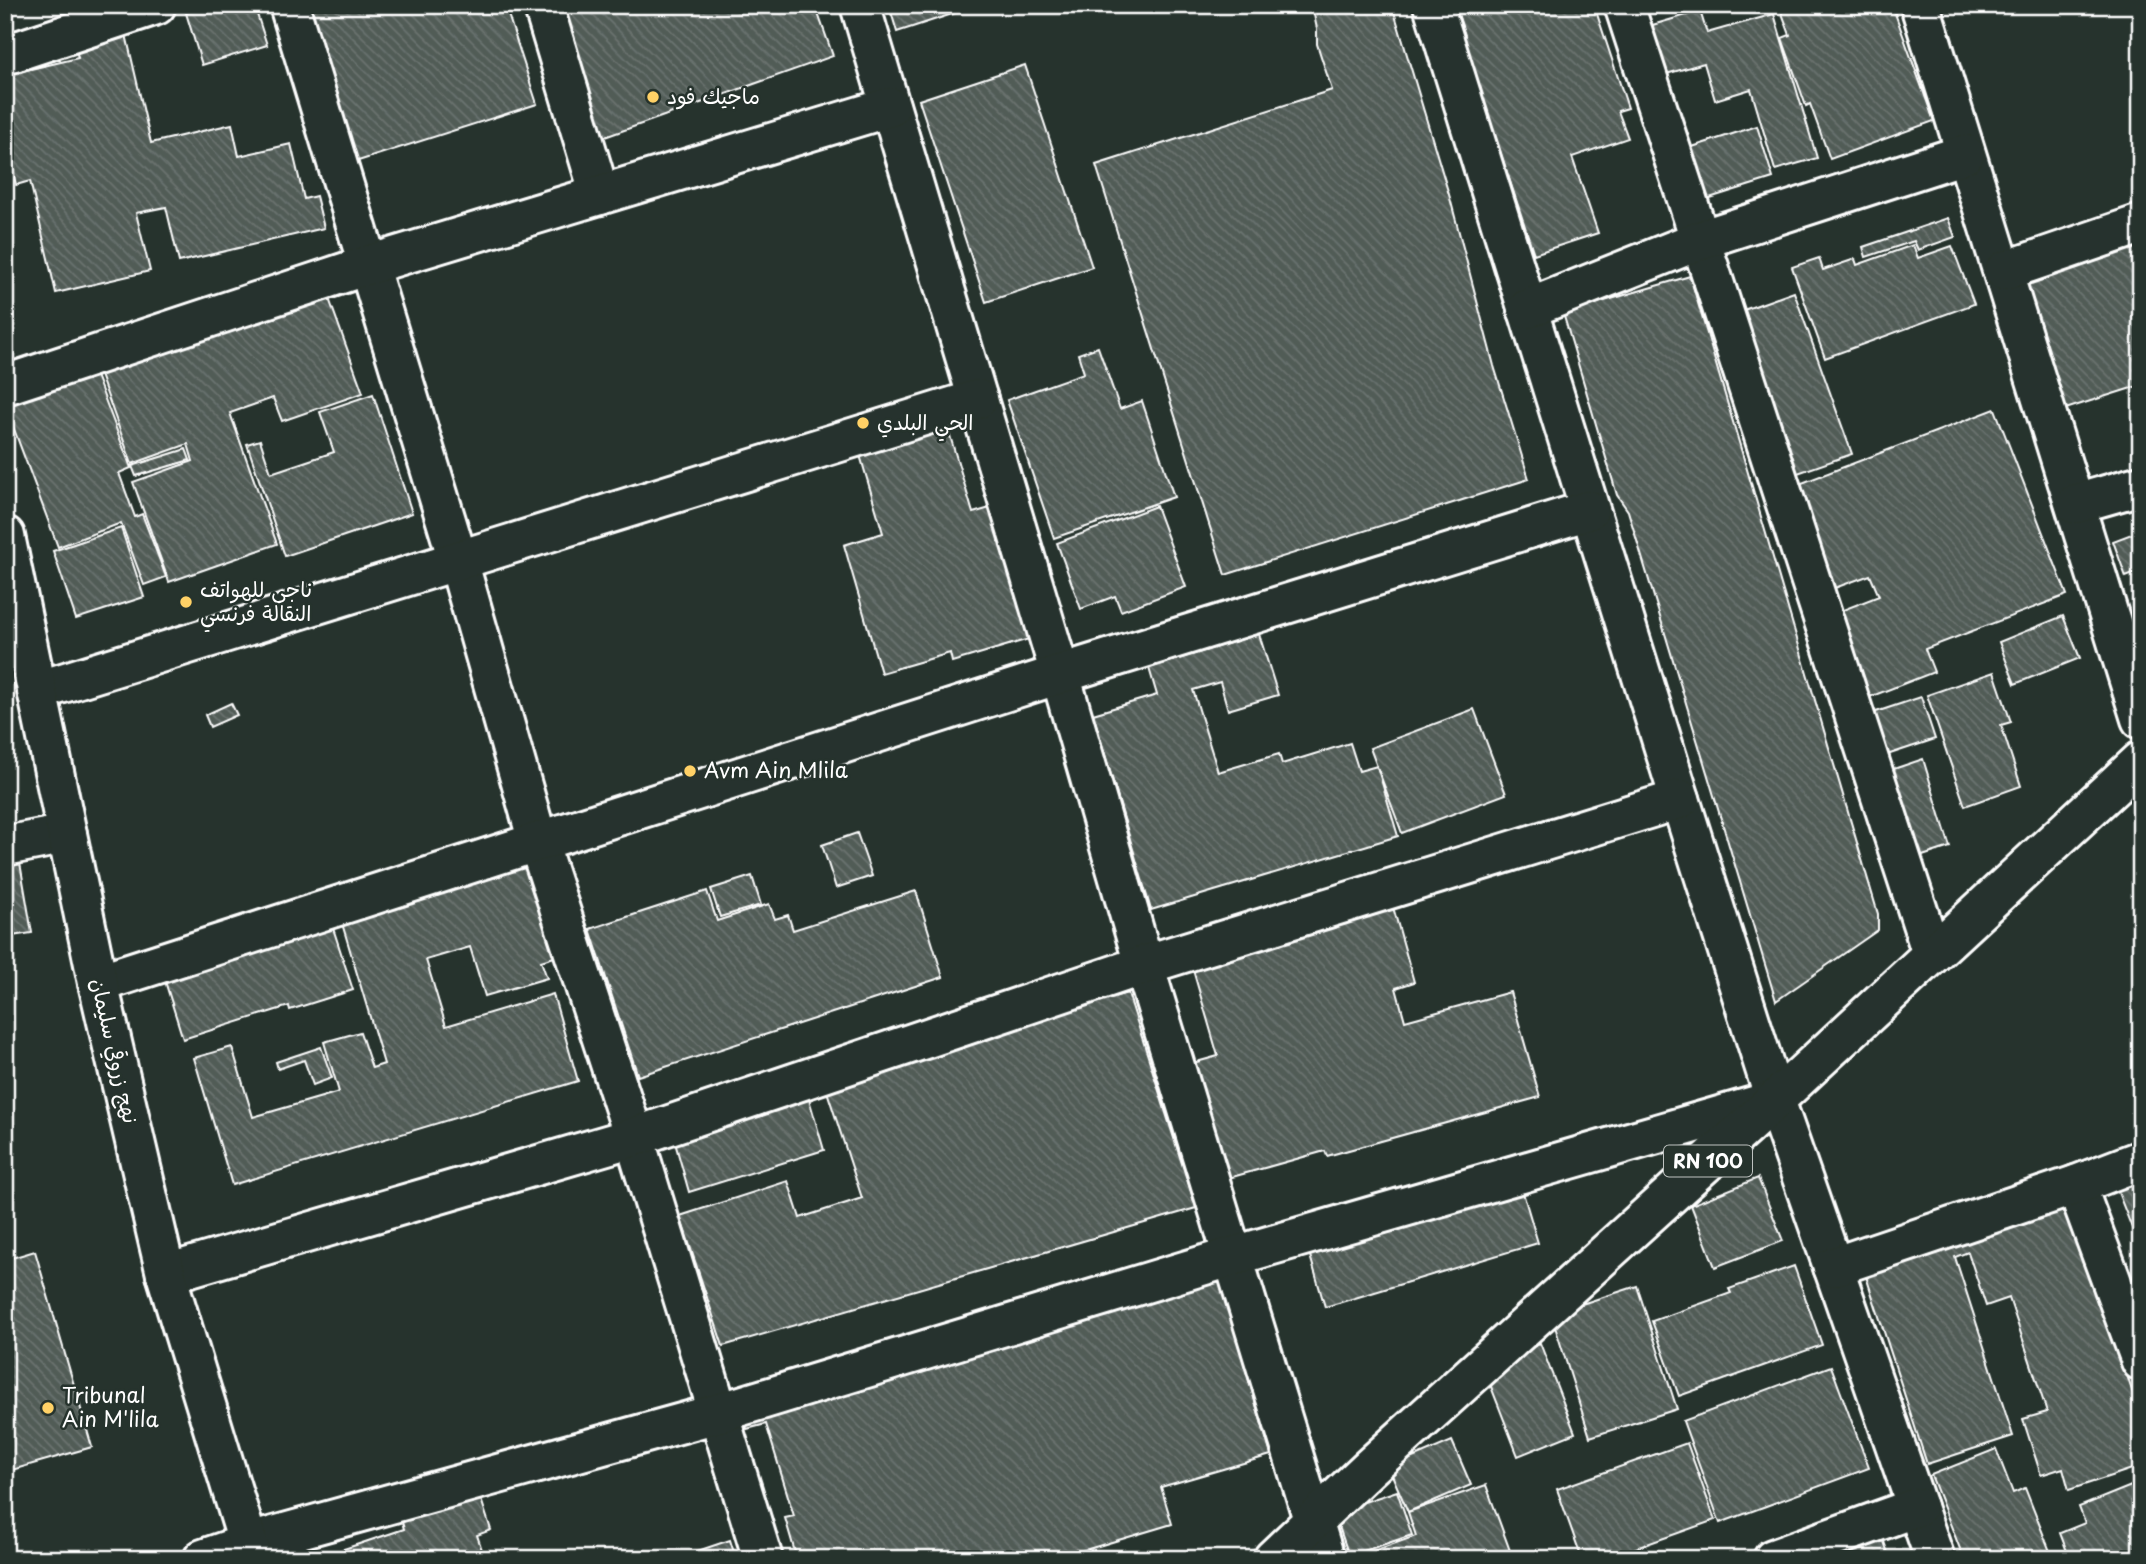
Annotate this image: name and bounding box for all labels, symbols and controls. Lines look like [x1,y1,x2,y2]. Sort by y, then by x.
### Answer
place label: ماجيك فود [667,79,760,111]
marker: ماجيك فود [645,89,661,105]
place label: الحي البلدي [877,405,973,442]
marker: الحي البلدي [855,415,871,431]
place label: ناجي للهواتف النقالة فرنسي [200,572,312,633]
marker: ناجي للهواتف النقالة فرنسي [178,594,194,610]
place label: Avm Ain Mlila [704,753,848,785]
marker: Avm Ain Mlila [682,763,698,779]
street label: نهج زروقي سليمان [83,975,148,1127]
road number: RN 100 [1664,1146,1752,1176]
place label: Tribunal Ain M'lila [62,1378,159,1434]
marker: Tribunal Ain M'lila [40,1400,56,1416]

